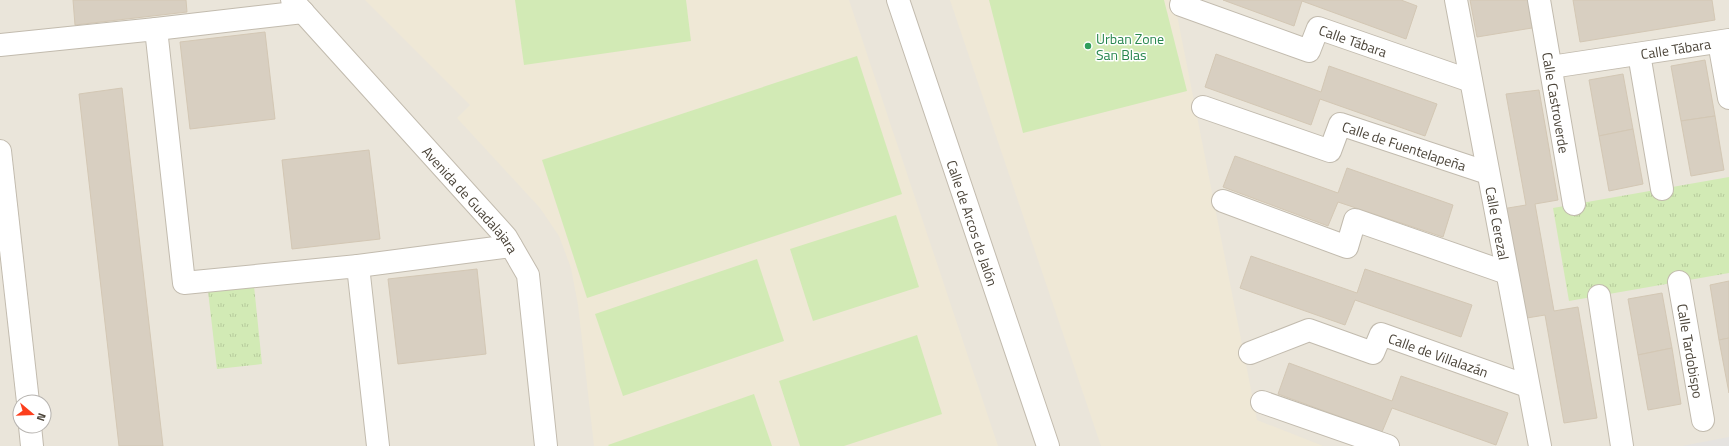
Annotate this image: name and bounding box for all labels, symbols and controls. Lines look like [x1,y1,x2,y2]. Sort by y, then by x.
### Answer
street label: Calle Tábara [1316,19,1390,62]
place label: Urban Zone San Blas [1096,28,1164,65]
street label: Calle Tábara [1639,32,1712,64]
marker: Urban Zone San Blas [1083,41,1093,51]
street label: Calle Castroverde [1538,50,1576,155]
street label: Calle de Fuentelapeña [1340,115,1469,176]
street label: Avenida de Guadalajara [418,141,524,257]
street label: Calle de Arcos de Jalón [942,157,1004,289]
street label: Calle Cerezal [1481,185,1515,262]
street label: Calle Tardobispo [1672,302,1710,400]
street label: Calle de Villalazán [1386,327,1491,382]
north arrow [12,394,52,434]
text: N [33,411,50,423]

